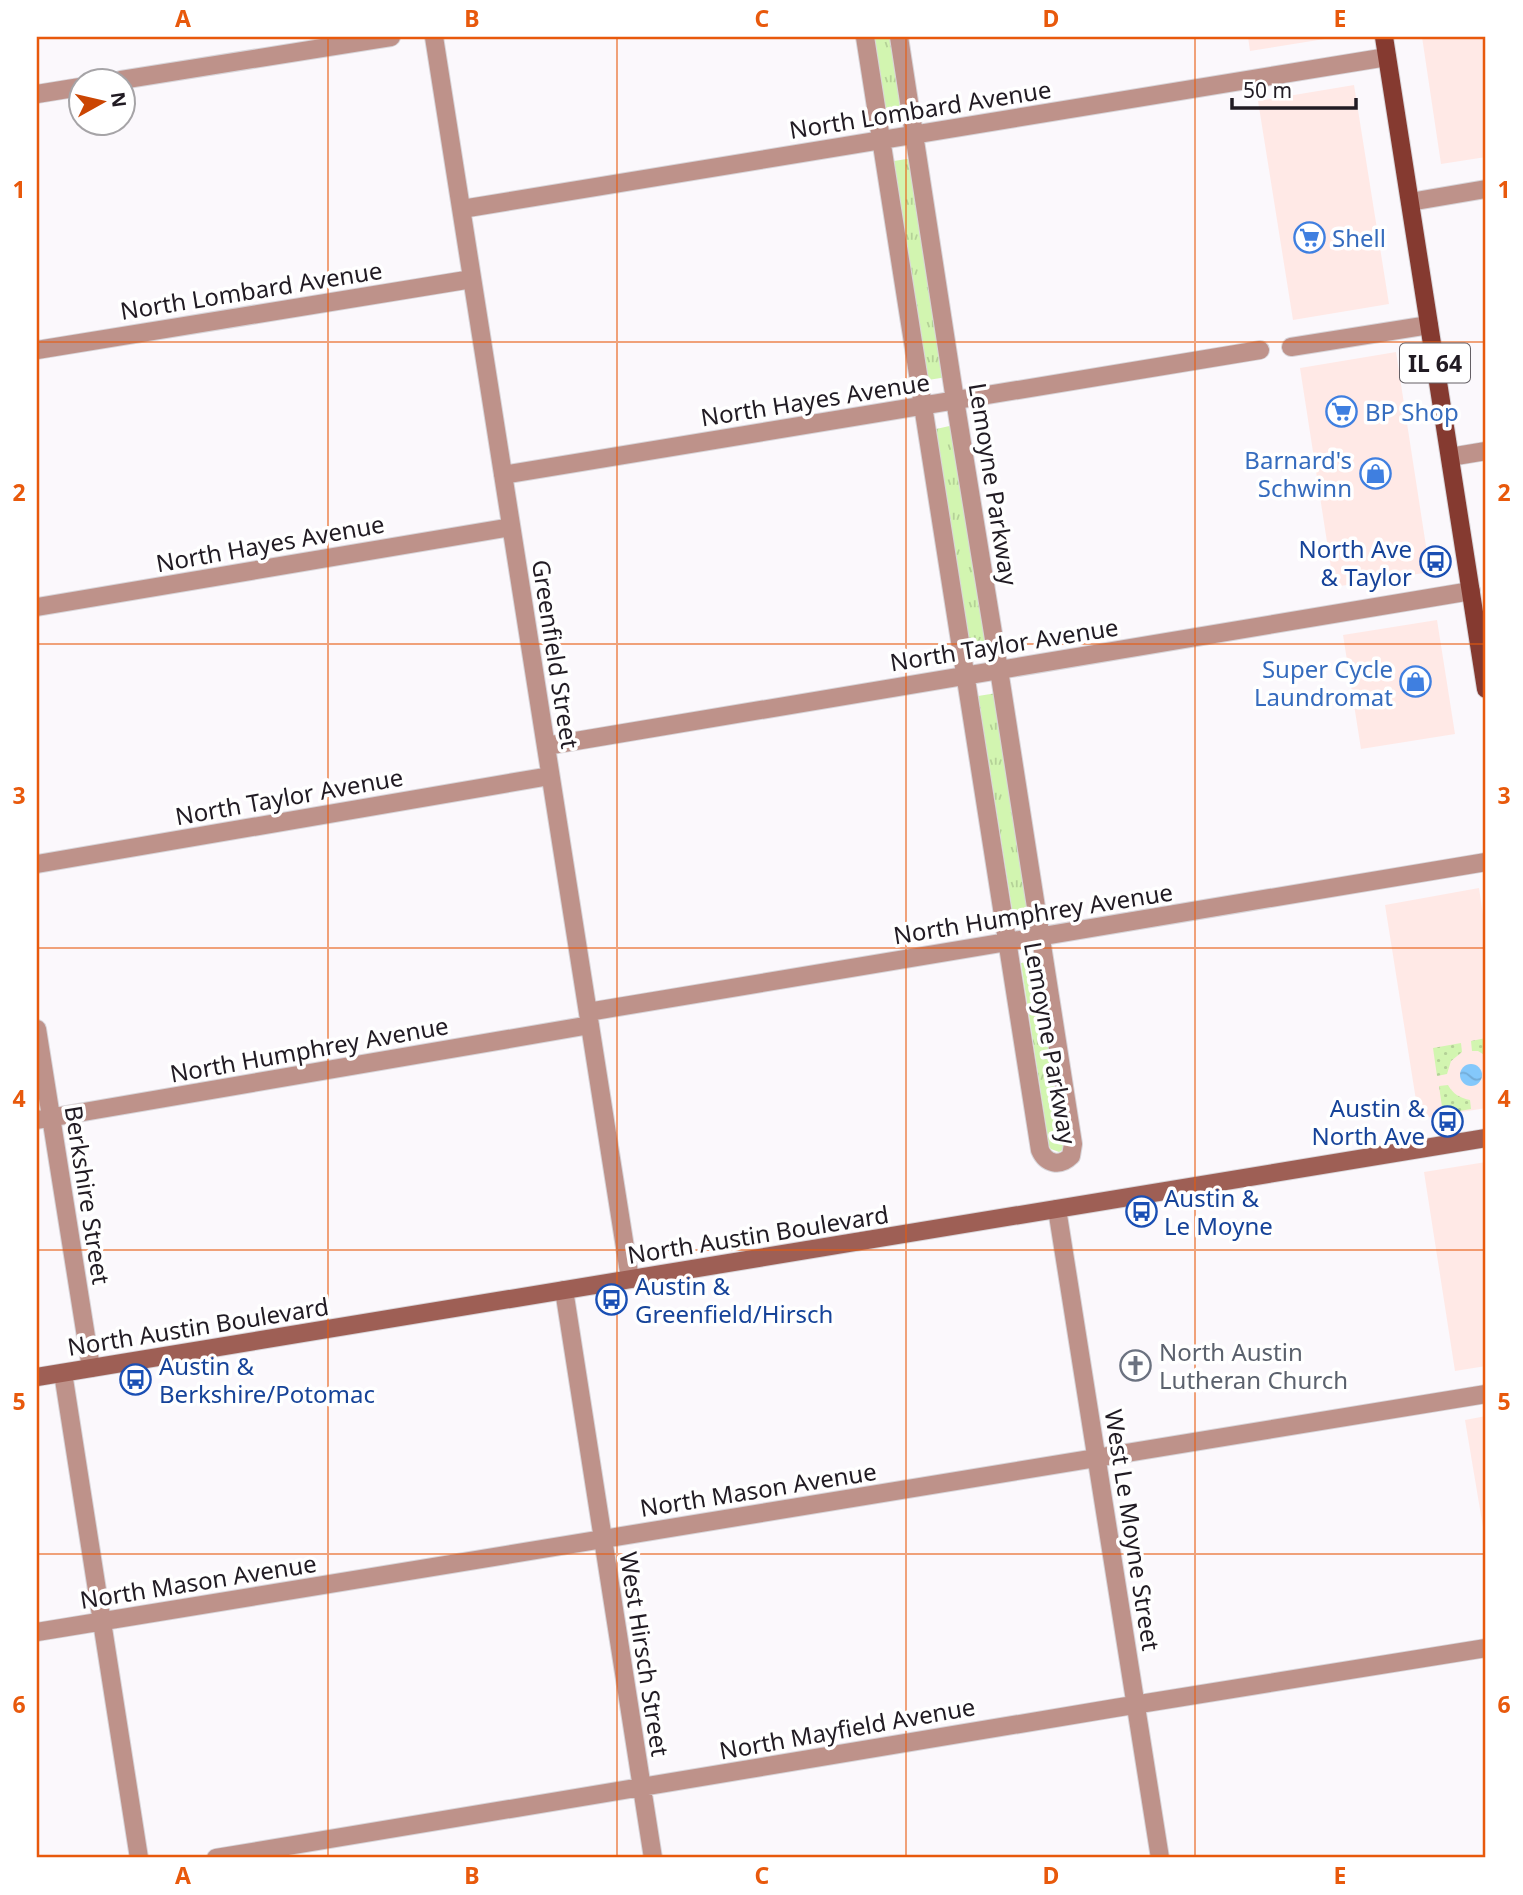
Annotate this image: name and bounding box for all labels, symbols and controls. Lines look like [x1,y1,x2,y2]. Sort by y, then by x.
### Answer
text: A [175,2,191,34]
text: B [464,2,480,34]
text: C [755,2,770,34]
text: D [1043,2,1059,34]
text: E [1334,2,1346,34]
north arrow [66,66,136,136]
scale bar [1232,66,1357,110]
street label: North Lombard Avenue [787,72,1053,146]
text: 50 m [1243,76,1292,104]
text: N [105,90,133,109]
text: 1 [12,173,26,205]
text: 1 [1497,173,1511,205]
supermarket icon: Shell [1292,220,1326,254]
place label: Shell [1332,221,1386,254]
street label: North Lombard Avenue [118,253,384,327]
road number: IL 64 [1400,344,1470,382]
street label: North Hayes Avenue [698,365,932,433]
street label: Lemoyne Parkway [962,380,1026,588]
supermarket icon: BP Shop [1325,394,1359,428]
place label: BP Shop [1365,395,1459,428]
place label: Barnard's Schwinn [1244,443,1352,504]
shop icon: Barnard's Schwinn [1358,456,1392,490]
text: 2 [12,476,26,508]
text: 2 [1497,476,1511,508]
street label: North Hayes Avenue [153,507,387,579]
place label: North Ave & Taylor [1299,532,1412,593]
bus stop icon: North Ave & Taylor [1418,545,1452,579]
street label: Greenfield Street [525,557,587,751]
street label: North Taylor Avenue [888,610,1120,678]
place label: Super Cycle Laundromat [1254,652,1393,713]
shop icon: Super Cycle Laundromat [1399,665,1433,699]
street label: North Taylor Avenue [173,760,405,832]
text: 3 [12,779,26,811]
text: 3 [1497,779,1511,811]
street label: North Humphrey Avenue [891,875,1175,951]
street label: Lemoyne Parkway [1017,939,1085,1147]
street label: North Humphrey Avenue [167,1008,451,1090]
text: 4 [12,1082,26,1114]
text: 4 [1497,1082,1511,1114]
place label: Austin & North Ave [1312,1091,1425,1152]
street label: Berkshire Street [58,1103,118,1287]
bus stop icon: Austin & North Ave [1431,1104,1465,1138]
place label: Austin & Le Moyne [1164,1181,1273,1242]
bus stop icon: Austin & Le Moyne [1124,1194,1158,1228]
street label: North Austin Boulevard [625,1197,891,1271]
place label: Austin & Greenfield/Hirsch [635,1269,833,1330]
bus stop icon: Austin & Greenfield/Hirsch [595,1282,629,1316]
street label: North Austin Boulevard [65,1289,331,1363]
place label: North Austin Lutheran Church [1159,1335,1348,1396]
church icon: North Austin Lutheran Church [1119,1348,1153,1382]
place label: Austin & Berkshire/Potomac [159,1349,375,1410]
bus stop icon: Austin & Berkshire/Potomac [119,1362,153,1396]
text: 5 [12,1385,26,1417]
text: 5 [1497,1385,1511,1417]
street label: West Le Moyne Street [1098,1407,1168,1653]
street label: North Mason Avenue [637,1454,879,1524]
street label: North Mason Avenue [77,1546,319,1616]
street label: West Hirsch Street [613,1549,678,1759]
text: 6 [12,1688,26,1720]
text: 6 [1497,1688,1511,1720]
street label: North Mayfield Avenue [716,1689,978,1767]
text: A [175,1859,191,1891]
text: B [464,1859,480,1891]
text: C [755,1859,770,1891]
text: D [1043,1859,1059,1891]
text: E [1334,1859,1346,1891]

